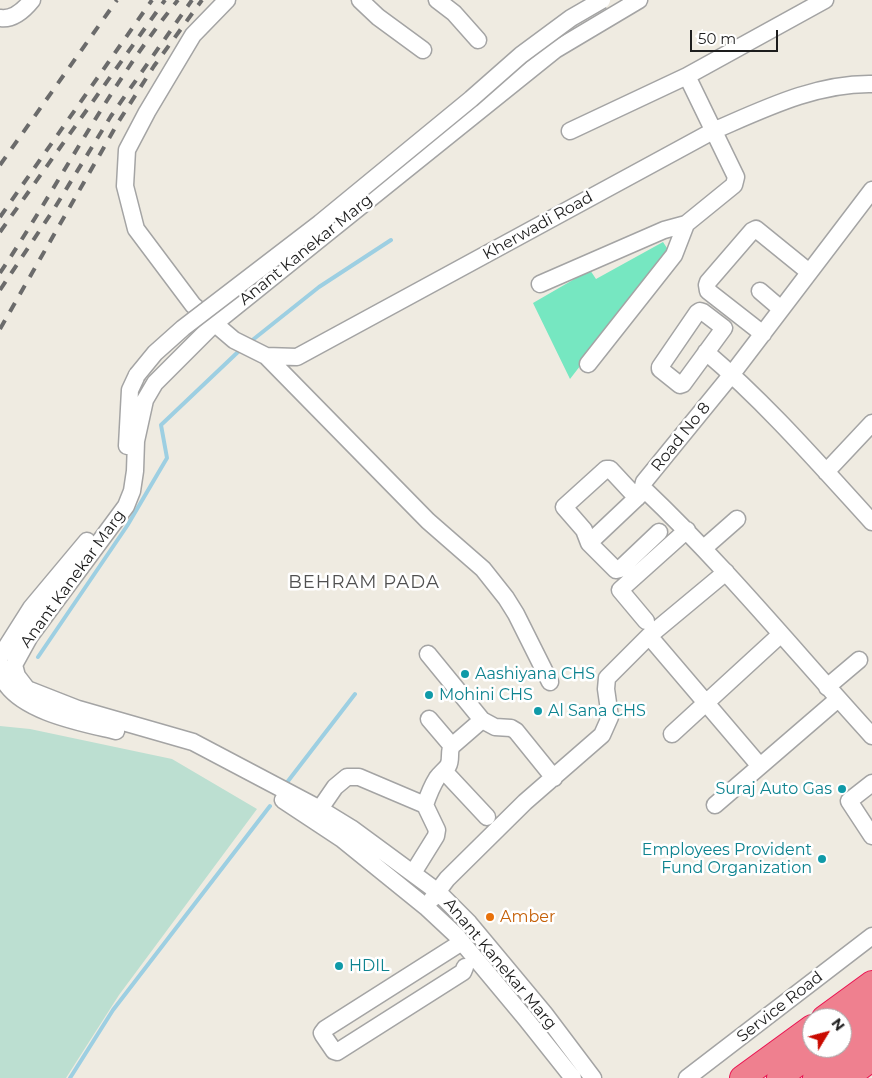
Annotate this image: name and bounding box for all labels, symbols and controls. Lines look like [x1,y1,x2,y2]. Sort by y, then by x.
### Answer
scale bar [692,20,780,52]
text: 50 m [698,29,736,48]
street label: Kherwadi Road [480,188,596,264]
street label: Anant Kanekar Marg [236,190,376,310]
street label: Road No 8 [647,399,715,475]
street label: Anant Kanekar Marg [17,506,129,652]
district label: BEHRAM PADA [287,572,441,594]
place label: Aashiyana CHS [475,664,595,684]
marker: Aashiyana CHS [459,668,471,680]
place label: Mohini CHS [439,685,533,705]
marker: Mohini CHS [423,689,435,701]
place label: Al Sana CHS [548,701,646,721]
marker: Al Sana CHS [532,705,544,717]
place label: Suraj Auto Gas [716,779,832,799]
marker: Suraj Auto Gas [836,783,848,795]
place label: Employees Provident Fund Organization [642,840,812,878]
marker: Employees Provident Fund Organization [816,853,828,865]
street label: Anant Kanekar Marg [439,894,561,1034]
place label: Amber [500,907,555,927]
marker: Amber [484,911,496,923]
place label: HDIL [349,956,389,976]
marker: HDIL [333,960,345,972]
street label: Service Road [733,968,827,1046]
north arrow [802,1008,852,1058]
text: N [828,1015,849,1035]

